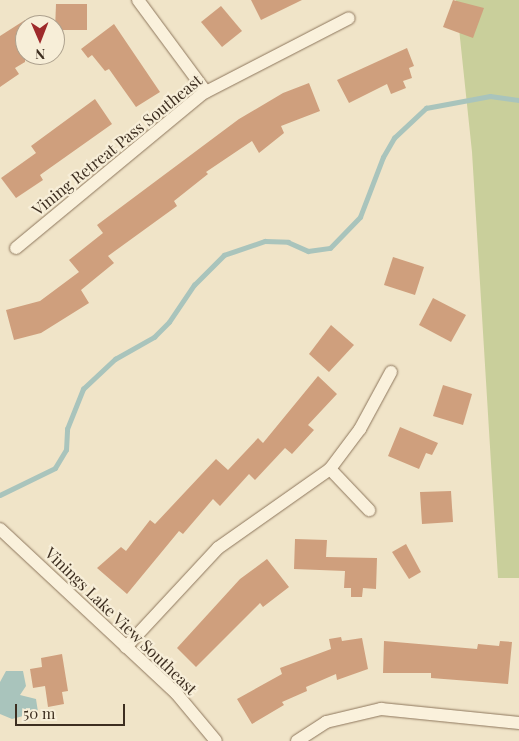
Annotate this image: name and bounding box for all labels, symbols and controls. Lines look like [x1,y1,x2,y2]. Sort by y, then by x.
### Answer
north arrow [15,15,65,65]
text: N [35,45,45,64]
street label: Vining Retreat Pass Southeast [28,70,206,220]
street label: Vinings Lake View Southeast [41,543,201,699]
scale bar [18,694,128,726]
text: 50 m [23,703,55,723]

